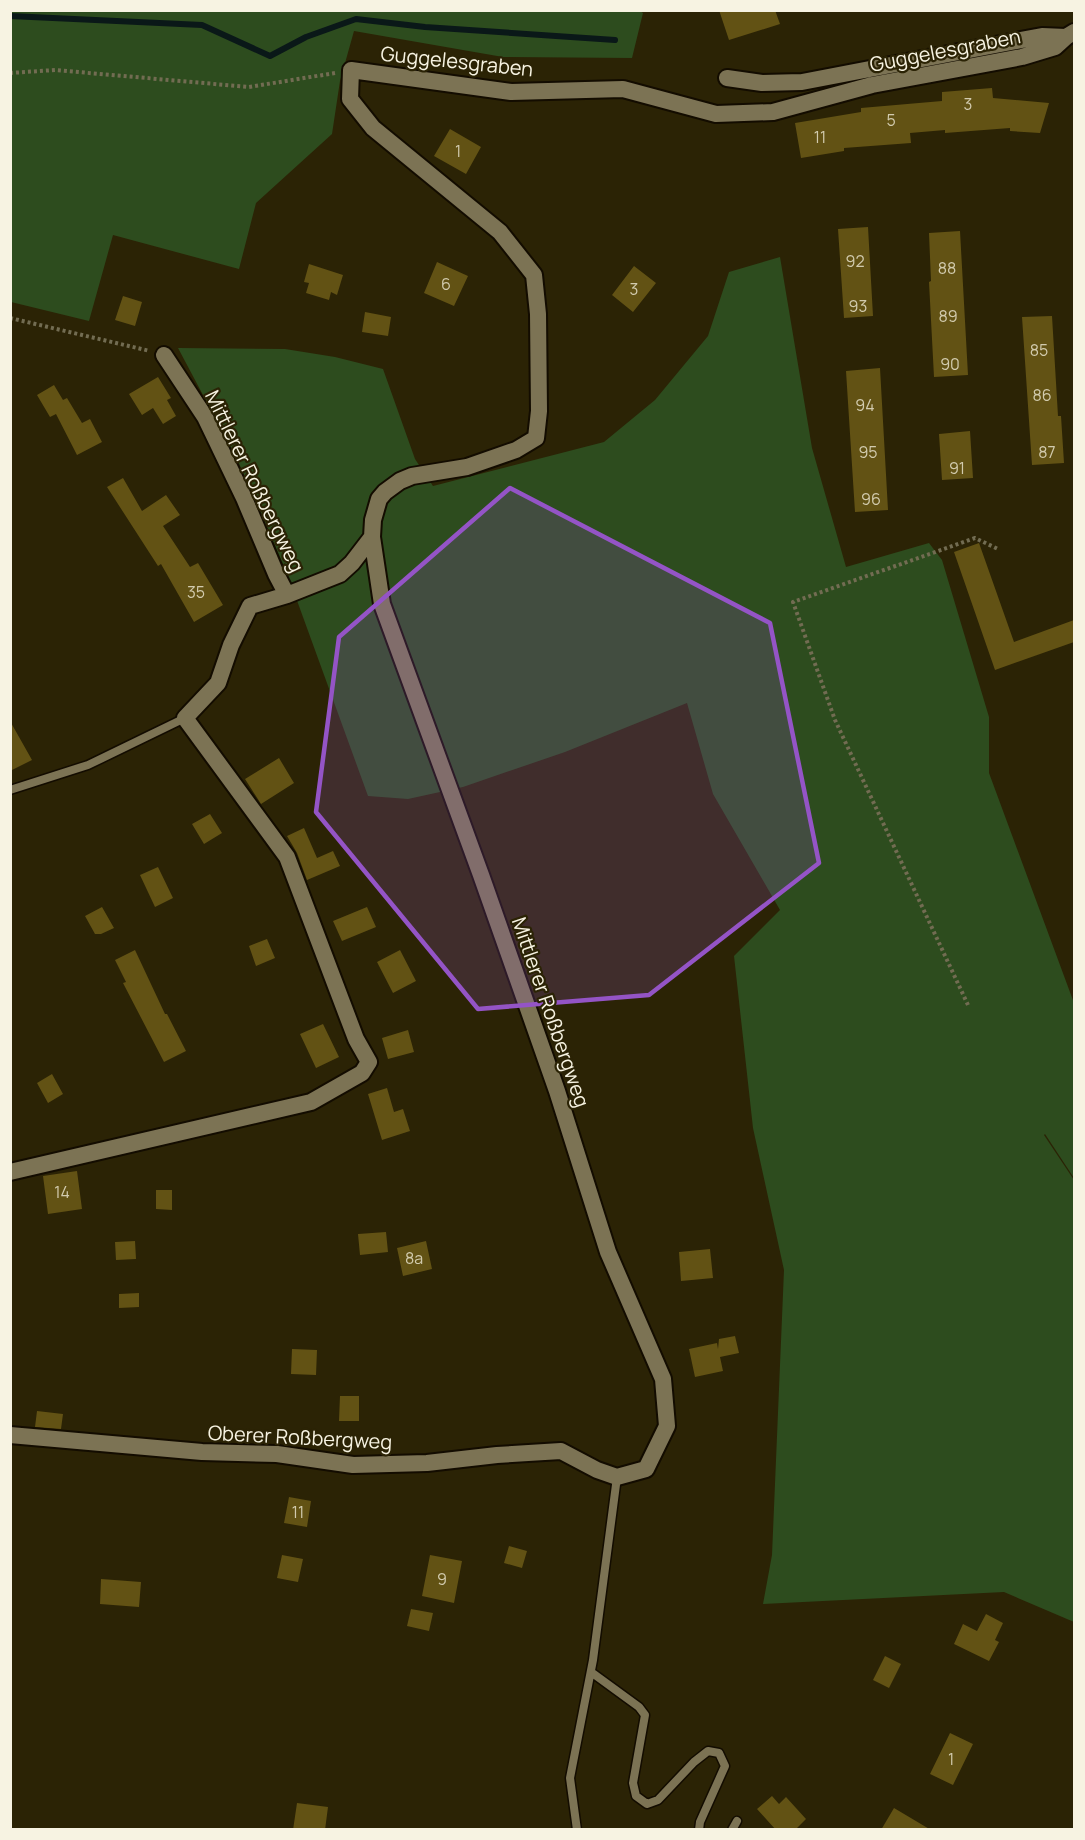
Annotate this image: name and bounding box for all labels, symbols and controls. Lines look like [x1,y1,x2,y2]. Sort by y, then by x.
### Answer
street label: Guggelesgraben [867,22,1023,78]
street label: Guggelesgraben [379,40,535,82]
house number: 3 [964,93,972,115]
house number: 5 [886,109,896,131]
house number: 11 [814,126,826,148]
house number: 1 [455,140,461,162]
house number: 92 [845,250,865,272]
house number: 88 [938,257,956,279]
house number: 6 [441,273,451,295]
house number: 3 [630,278,638,300]
house number: 93 [849,295,867,317]
house number: 89 [938,305,958,327]
house number: 85 [1030,339,1048,361]
house number: 90 [940,353,960,375]
house number: 86 [1032,384,1052,406]
street label: Mittlerer Roßbergweg [199,385,311,577]
house number: 94 [855,394,875,416]
house number: 95 [858,441,878,463]
house number: 87 [1038,441,1056,463]
house number: 91 [949,457,965,479]
house number: 96 [861,488,881,510]
house number: 35 [187,581,205,603]
street label: Mittlerer Roßbergweg [506,913,596,1111]
house number: 14 [54,1181,70,1203]
house number: 8a [405,1247,423,1269]
street label: Oberer Roßbergweg [207,1419,393,1455]
house number: 11 [292,1501,304,1523]
house number: 9 [437,1568,447,1590]
house number: 1 [948,1748,954,1770]

